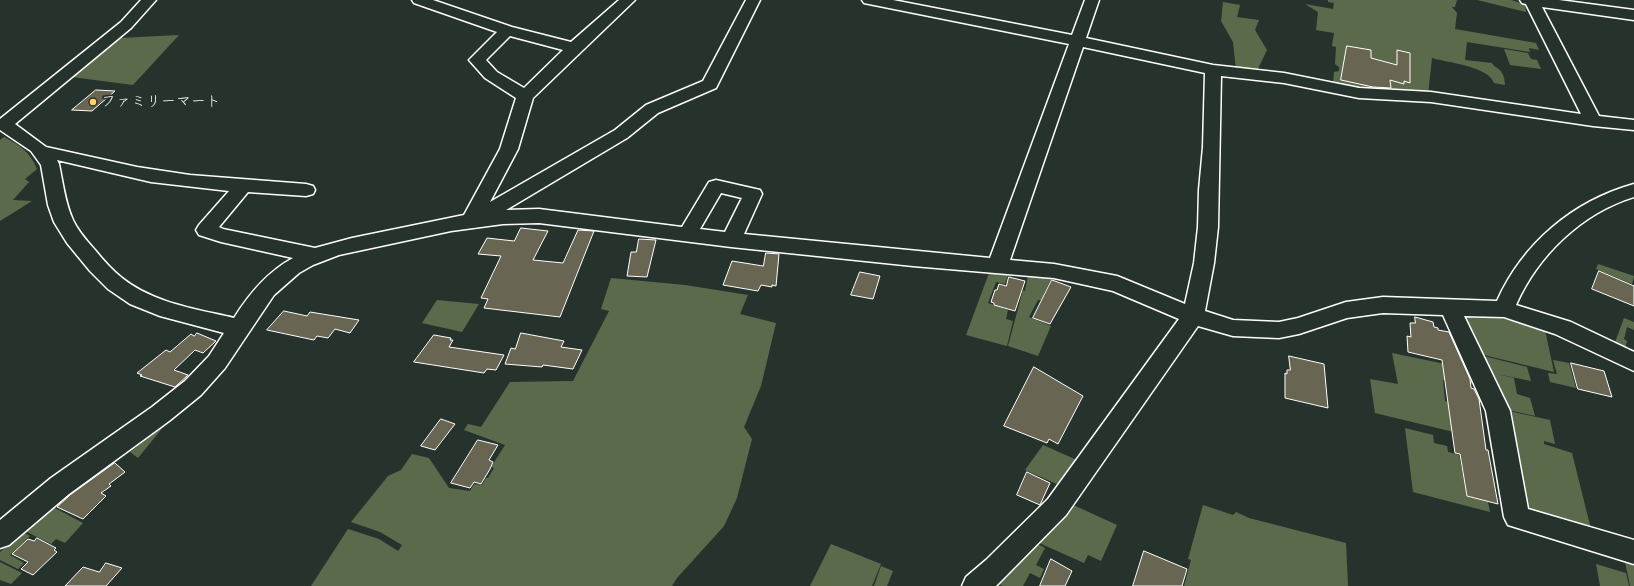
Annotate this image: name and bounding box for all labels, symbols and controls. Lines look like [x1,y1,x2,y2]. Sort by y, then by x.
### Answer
place label: ファミリーマート [101,93,221,111]
marker: ファミリーマート [88,97,98,107]

